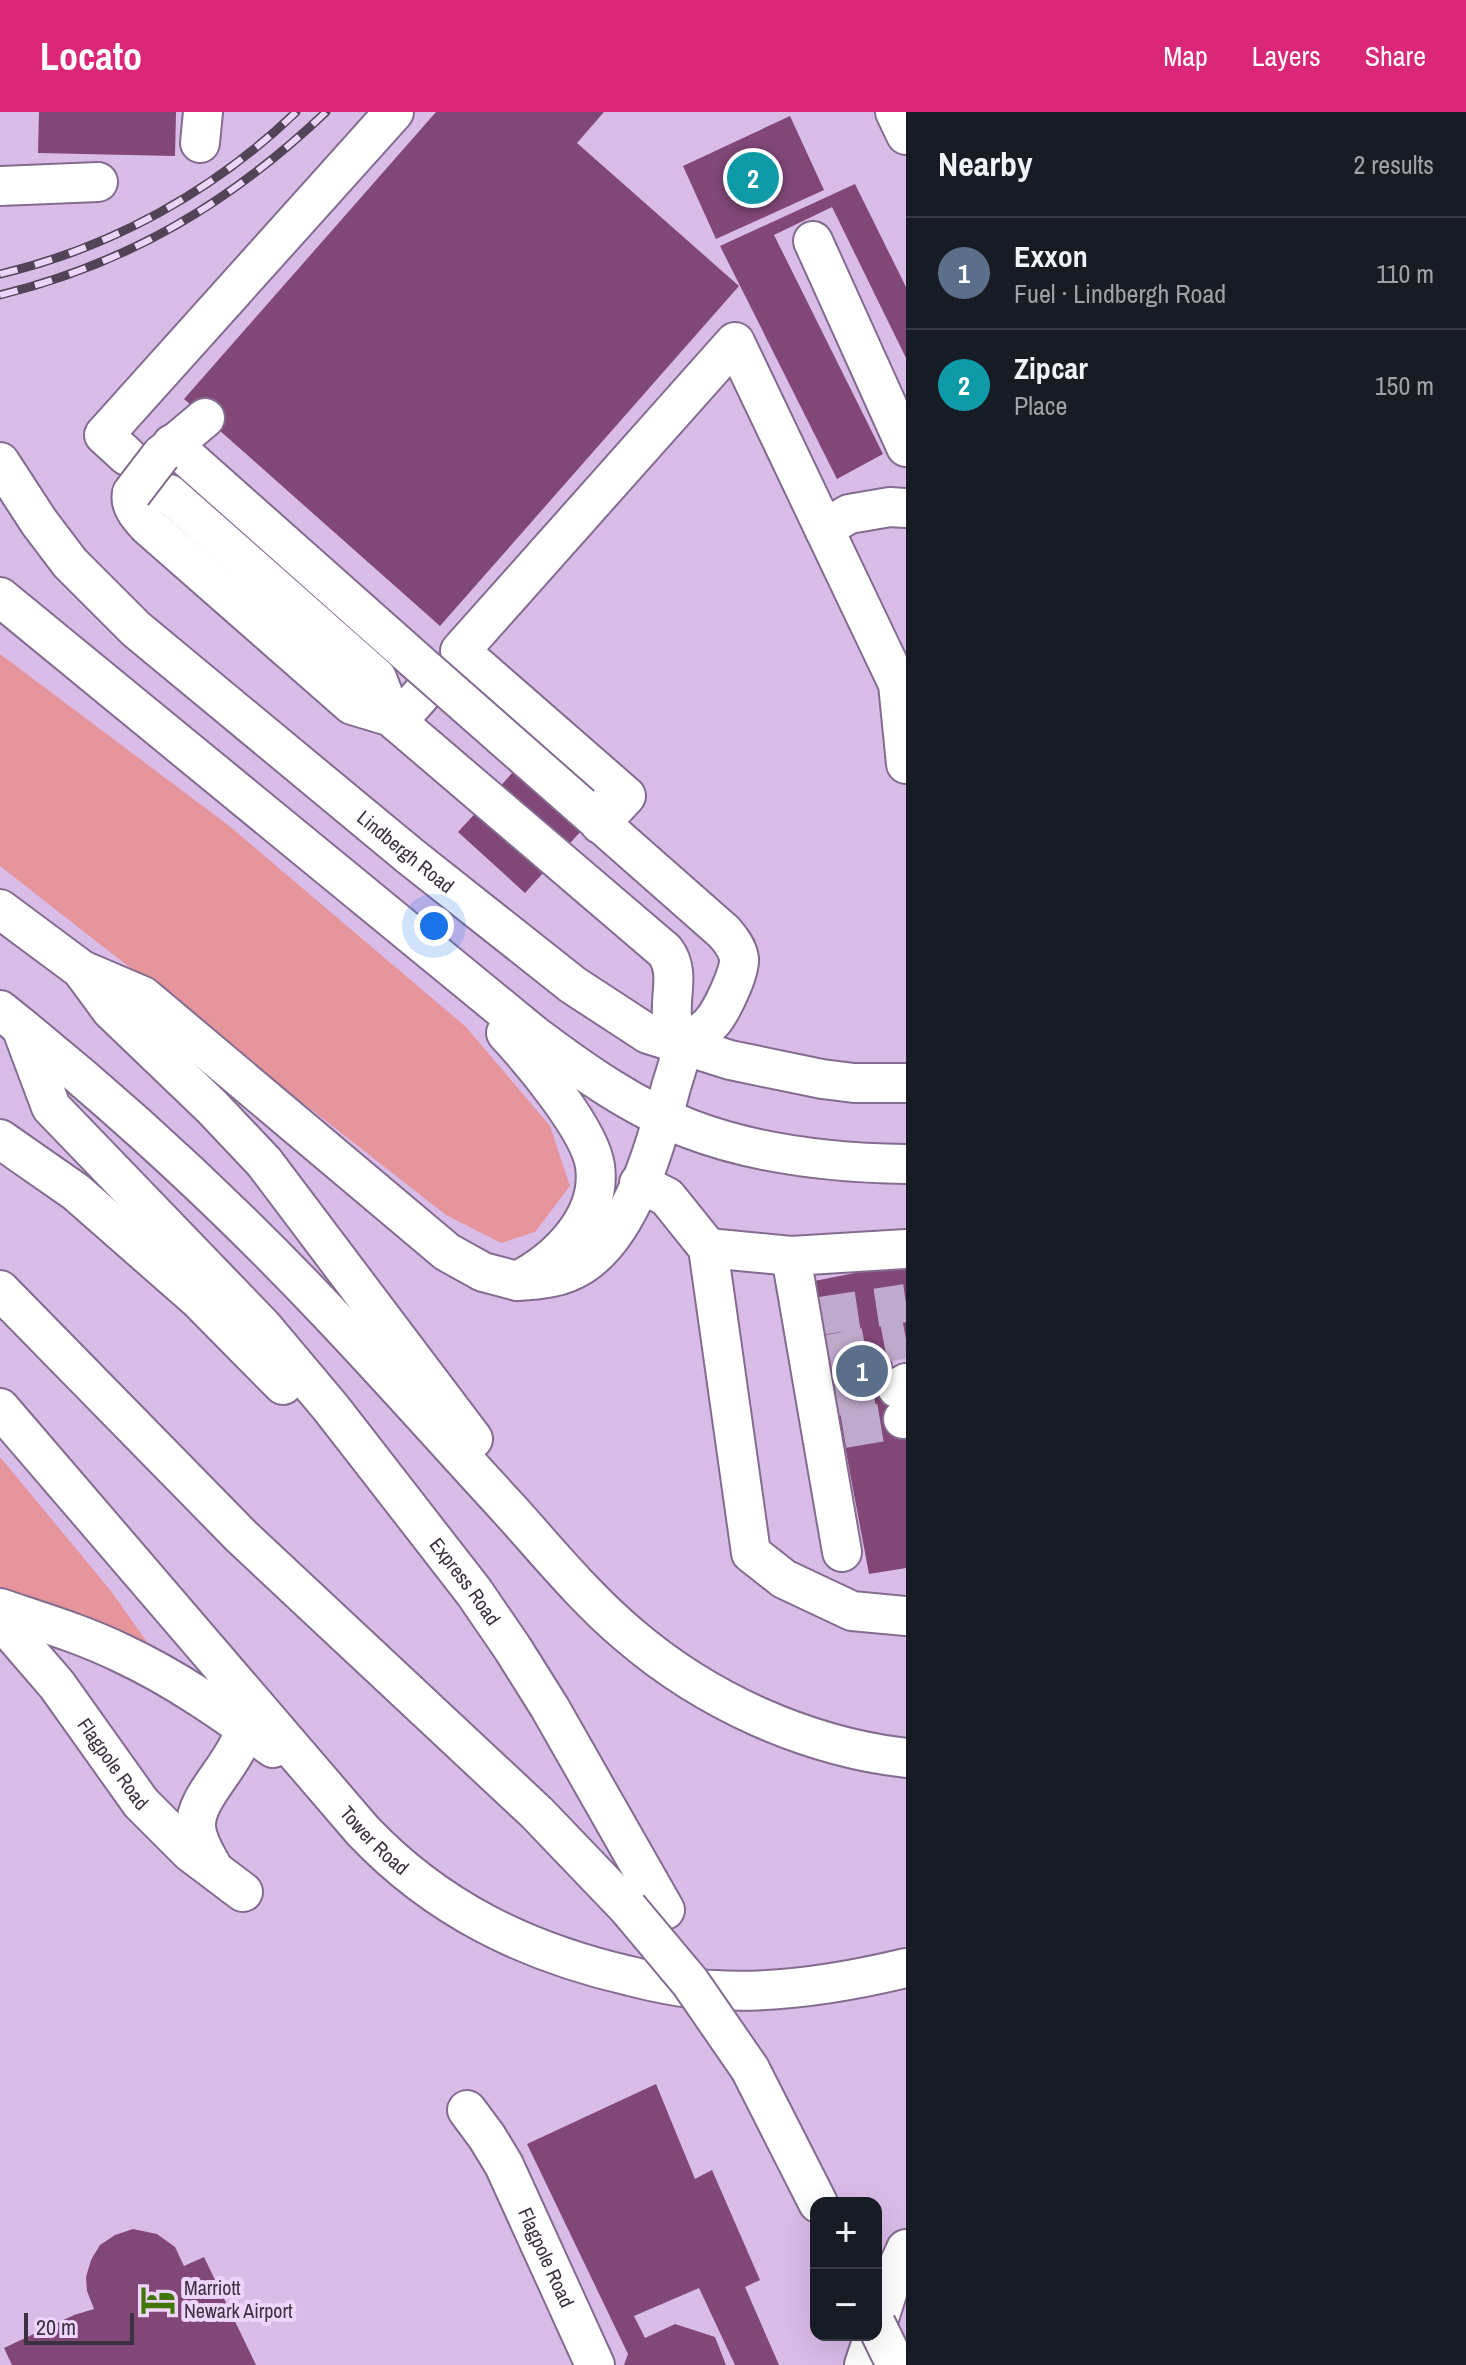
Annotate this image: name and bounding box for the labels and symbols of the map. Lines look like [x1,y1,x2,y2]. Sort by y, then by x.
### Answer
pin: 2 [727,148,779,208]
street label: Lindbergh Road [352,804,460,899]
your location [414,906,454,946]
pin: 1 [836,1341,888,1401]
street label: Express Road [424,1532,507,1631]
street label: Flagpole Road [72,1712,155,1816]
street label: Tower Road [334,1800,415,1881]
street label: Flagpole Road [512,2203,581,2311]
place label: Marriott Newark Airport [184,2274,293,2324]
hotel icon: Marriott Newark Airport [139,2281,177,2319]
scale bar [24,2309,134,2345]

